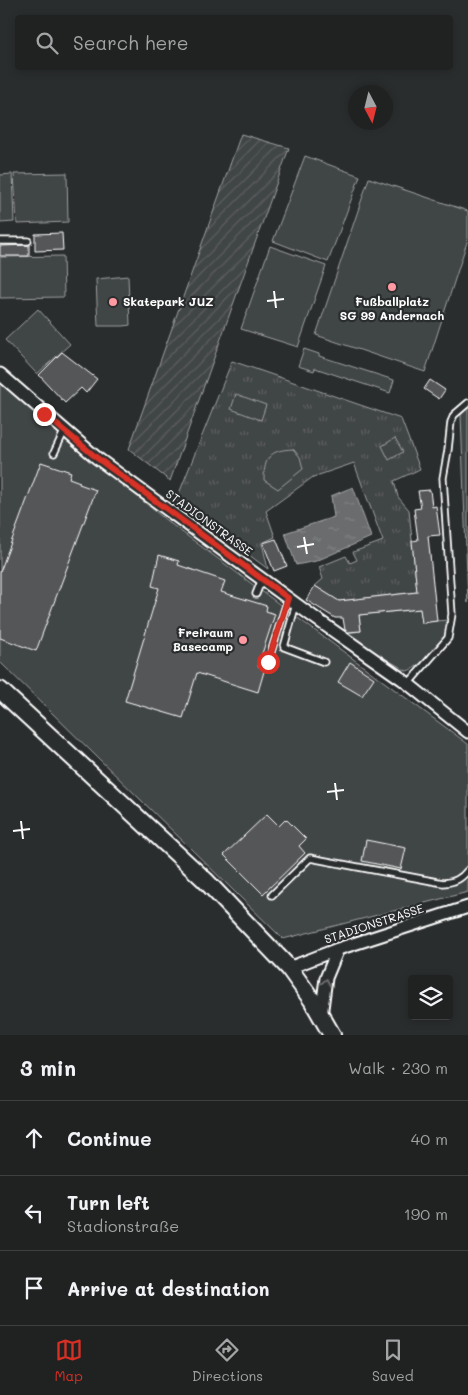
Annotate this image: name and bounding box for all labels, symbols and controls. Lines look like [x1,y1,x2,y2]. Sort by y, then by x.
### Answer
search box [15,15,453,70]
icon: search [33,29,61,57]
text: Search here [73,30,189,55]
north arrow [348,85,393,130]
marker: Fußballplatz SG 99 Andernach [386,281,398,293]
place label: Skatepark JUZ [123,293,214,309]
place label: Fußballplatz SG 99 Andernach [340,293,444,323]
marker: Skatepark JUZ [107,296,119,308]
route end [33,403,56,426]
street label: STADIONSTRASSE [163,485,256,559]
place label: Freiraum Basecamp [173,624,233,654]
marker: Freiraum Basecamp [237,634,249,646]
route start [257,651,280,674]
street label: STADIONSTRASSE [322,899,425,947]
map controls [408,975,453,1020]
button: layers [408,975,453,1020]
one-way arrow [320,977,331,986]
text: 3 min [20,1054,76,1081]
text: Walk · 230 m [348,1057,448,1078]
icon: ahead [20,1124,48,1152]
text: Continue [67,1126,152,1151]
text: 40 m [411,1128,448,1149]
text: Turn left [67,1190,150,1215]
icon: left [20,1199,48,1227]
text: 190 m [404,1203,448,1224]
text: Stadionstraße [67,1215,179,1236]
icon: arrive [20,1274,48,1302]
text: Arrive at destination [67,1276,270,1301]
tab: Map [54,1336,83,1385]
tab: Directions [192,1336,263,1385]
tab: Saved [372,1336,414,1385]

